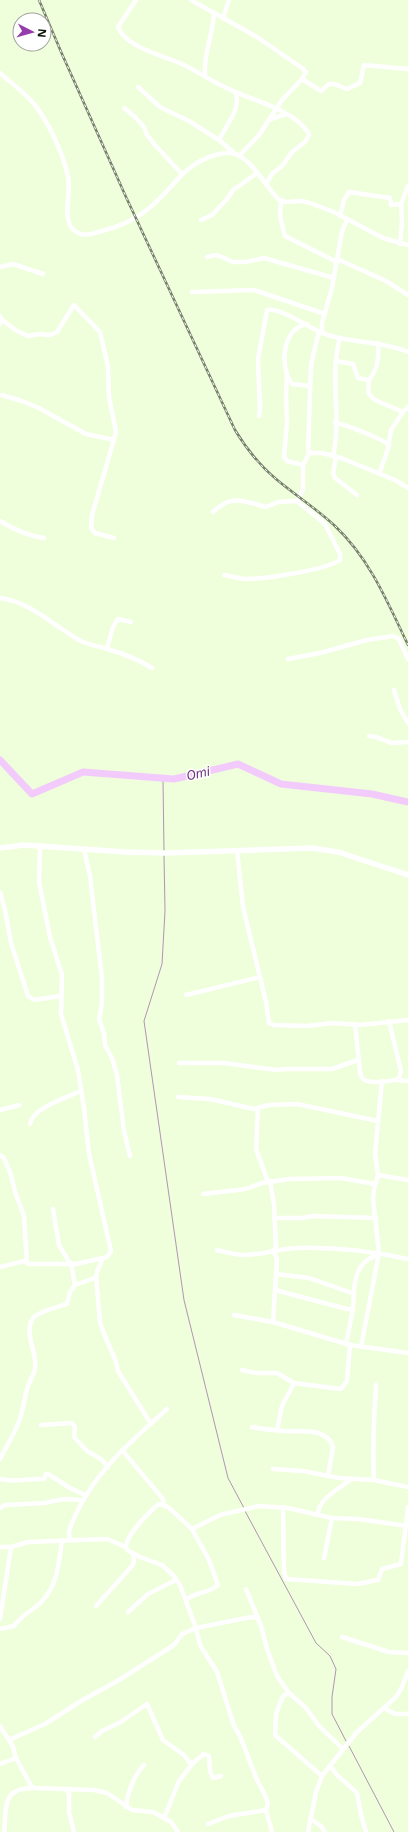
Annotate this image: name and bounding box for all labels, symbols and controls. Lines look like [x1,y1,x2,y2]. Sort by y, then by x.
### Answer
north arrow [12,12,52,52]
text: N [35,28,50,38]
water label: Omi [184,761,212,784]

